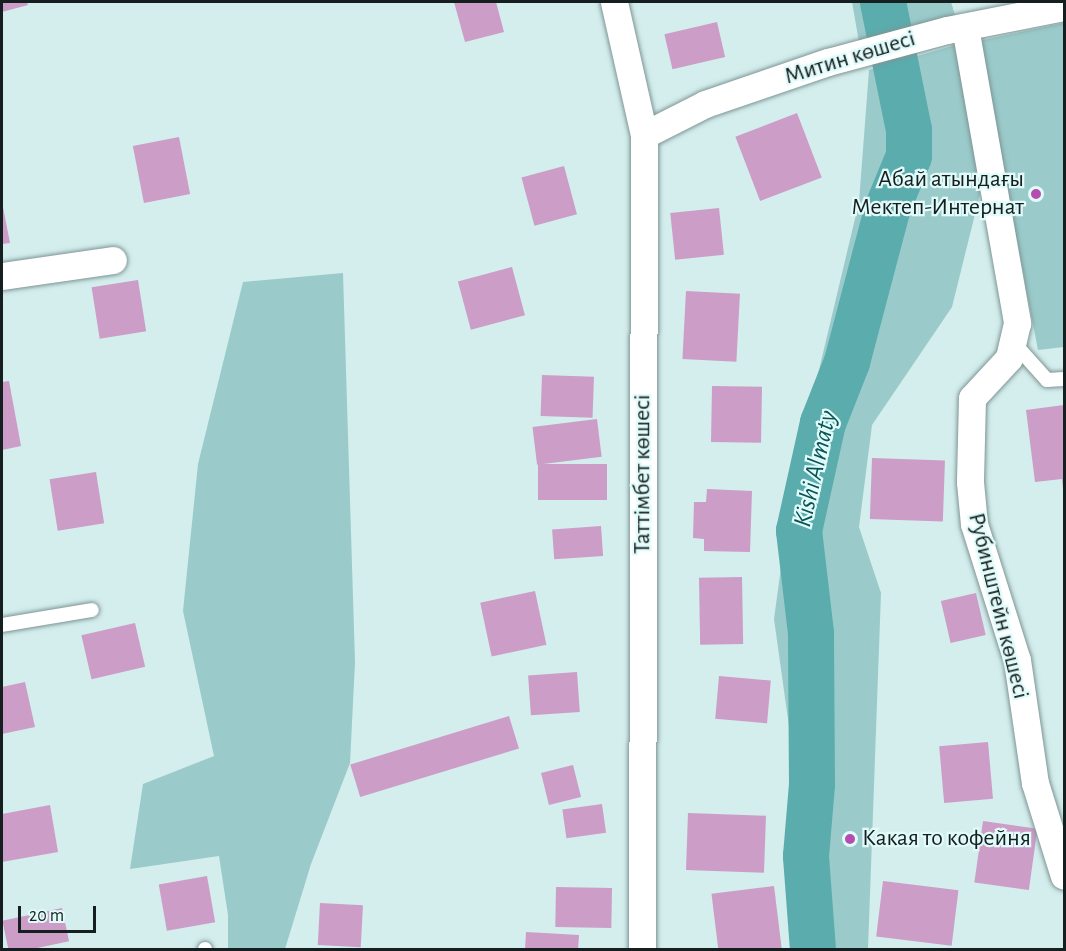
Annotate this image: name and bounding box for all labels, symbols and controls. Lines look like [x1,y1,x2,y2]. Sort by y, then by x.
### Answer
street label: Митин көшесі [781,24,919,92]
place label: Абай атындағы Мектеп-Интернат [851,166,1024,222]
marker: Абай атындағы Мектеп-Интернат [1029,187,1043,201]
street label: Таттімбет көшесі [629,394,657,554]
water label: Kіshі Almaty [787,408,845,530]
street label: Рубинштейн көшесі [961,510,1035,702]
place label: Какая то кофейня [862,825,1031,853]
marker: Какая то кофейня [843,832,857,846]
scale bar [21,894,99,932]
text: 20 m [29,907,64,925]

